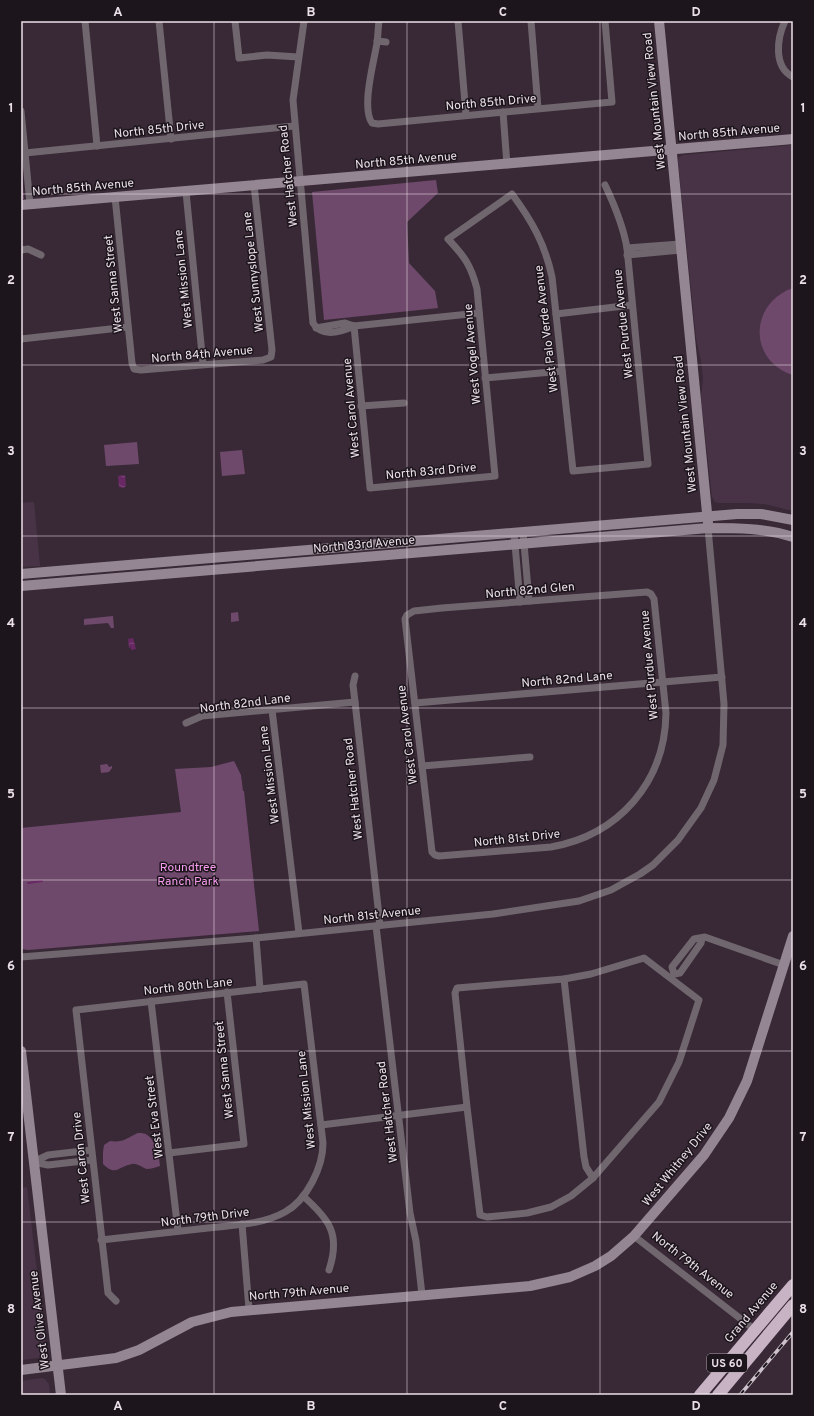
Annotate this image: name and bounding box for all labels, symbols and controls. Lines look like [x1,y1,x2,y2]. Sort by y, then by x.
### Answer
text: A [113,5,123,21]
text: B [307,5,316,21]
text: C [499,5,507,21]
text: D [691,5,701,21]
street label: West Mountain View Road [640,31,670,170]
street label: North 85th Drive [445,91,537,115]
text: 1 [8,101,14,117]
text: 1 [800,101,806,117]
street label: North 85th Drive [113,117,205,143]
street label: North 85th Avenue [677,121,781,145]
street label: West Hatcher Road [276,124,302,228]
street label: North 85th Avenue [354,149,458,173]
street label: North 85th Avenue [31,176,135,200]
street label: West Sunnyslope Lane [240,211,268,333]
street label: West Mission Lane [171,229,197,329]
street label: West Sanna Street [101,234,127,334]
street label: West Palo Verde Avenue [531,264,563,393]
street label: West Purdue Avenue [610,268,638,379]
text: 2 [7,273,15,289]
text: 2 [799,273,807,289]
street label: West Vogel Avenue [461,303,485,405]
street label: North 84th Avenue [150,343,254,367]
street label: West Mountain View Road [671,354,701,493]
street label: West Carol Avenue [340,357,364,458]
text: 3 [7,444,15,460]
text: 3 [799,444,807,460]
street label: North 83rd Drive [385,460,477,484]
street label: North 83rd Avenue [313,533,416,557]
street label: North 82nd Glen [485,579,575,603]
street label: West Purdue Avenue [637,609,663,720]
text: 4 [7,616,15,632]
text: 4 [799,616,807,632]
street label: North 82nd Lane [521,668,613,692]
street label: West Carol Avenue [394,684,422,785]
street label: North 82nd Lane [199,690,291,718]
street label: West Mission Lane [256,725,284,825]
street label: West Hatcher Road [341,737,367,841]
text: 5 [7,787,15,803]
text: 5 [799,787,807,803]
street label: North 81st Drive [473,827,561,851]
park label: Roundtree Ranch Park [157,860,219,890]
street label: North 81st Avenue [323,903,422,929]
text: 6 [7,959,15,975]
text: 6 [799,959,807,975]
street label: North 80th Lane [143,974,233,1000]
street label: West Sanna Street [212,1020,238,1120]
street label: West Mission Lane [294,1050,320,1150]
street label: West Hatcher Road [374,1060,402,1164]
street label: West Eva Street [142,1074,168,1159]
street label: West Caron Drive [69,1111,95,1205]
street label: West Whitney Drive [639,1119,717,1210]
text: 7 [8,1130,15,1146]
text: 7 [800,1130,807,1146]
street label: North 79th Drive [160,1205,250,1231]
street label: North 79th Avenue [648,1229,737,1303]
street label: West Olive Avenue [26,1270,54,1370]
street label: Grand Avenue [721,1279,782,1347]
street label: North 79th Avenue [248,1281,350,1305]
text: 8 [7,1302,15,1318]
text: 8 [799,1302,807,1318]
road number: US 60 [707,1354,747,1372]
text: A [113,1399,123,1415]
text: B [307,1399,316,1415]
text: C [499,1399,507,1415]
text: D [691,1399,701,1415]

